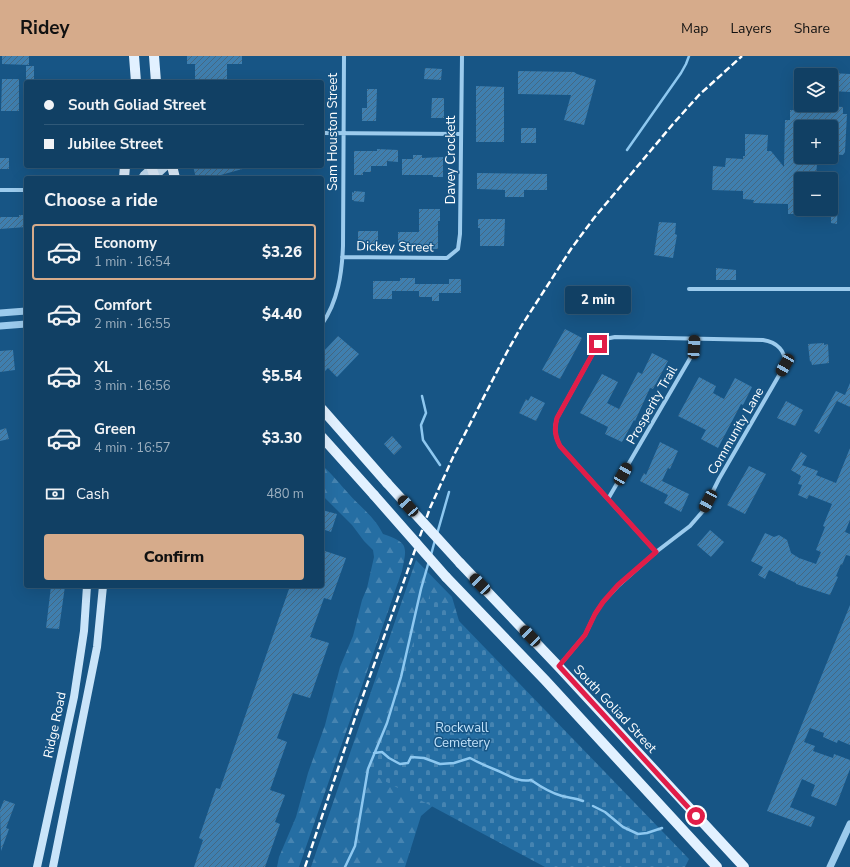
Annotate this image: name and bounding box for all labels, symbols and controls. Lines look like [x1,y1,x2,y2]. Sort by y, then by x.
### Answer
text: Ridey [20,15,69,41]
text: Map [681,19,708,38]
text: Layers [730,19,772,38]
text: Share [794,19,830,38]
map controls [794,68,838,216]
button: layers [794,68,838,112]
street label: Sam Houston Street [324,73,342,191]
text: South Goliad Street [68,95,206,115]
street label: Davey Crockett [442,115,460,204]
button: + [794,120,838,164]
text: Jubilee Street [68,134,163,154]
button: − [794,172,838,216]
text: Choose a ride [44,188,158,212]
text: Economy [94,233,157,253]
icon: car [46,234,82,270]
street label: Dickey Street [356,237,434,257]
text: $3.26 [262,242,302,262]
text: 1 min · 16:54 [94,253,170,271]
callout: 2 min [565,286,631,314]
text: 2 min [581,291,615,309]
text: Comfort [94,295,151,315]
icon: car [46,296,82,332]
text: $4.40 [262,304,302,324]
text: 2 min · 16:55 [94,315,170,333]
route end [589,335,607,353]
car [687,335,701,359]
car [774,352,796,378]
text: XL [94,357,113,377]
icon: car [46,358,82,394]
street label: Prosperity Trail [622,362,682,448]
text: $5.54 [262,366,302,386]
text: 3 min · 16:56 [94,377,170,395]
street label: Community Lane [704,384,768,478]
text: Green [94,419,136,439]
icon: car [46,420,82,456]
text: $3.30 [262,428,302,448]
text: 4 min · 16:57 [94,439,170,457]
car [612,461,634,487]
icon: cash [44,483,66,505]
text: Cash [76,484,110,504]
text: 480 m [266,485,304,503]
car [697,488,719,514]
car [396,493,420,519]
button: Confirm [44,534,304,580]
car [467,571,493,597]
car [517,623,543,649]
street label: South Goliad Street [569,661,661,757]
street label: Ridge Road [39,690,71,760]
park label: Rockwall Cemetery [434,719,490,752]
route start [687,807,705,825]

